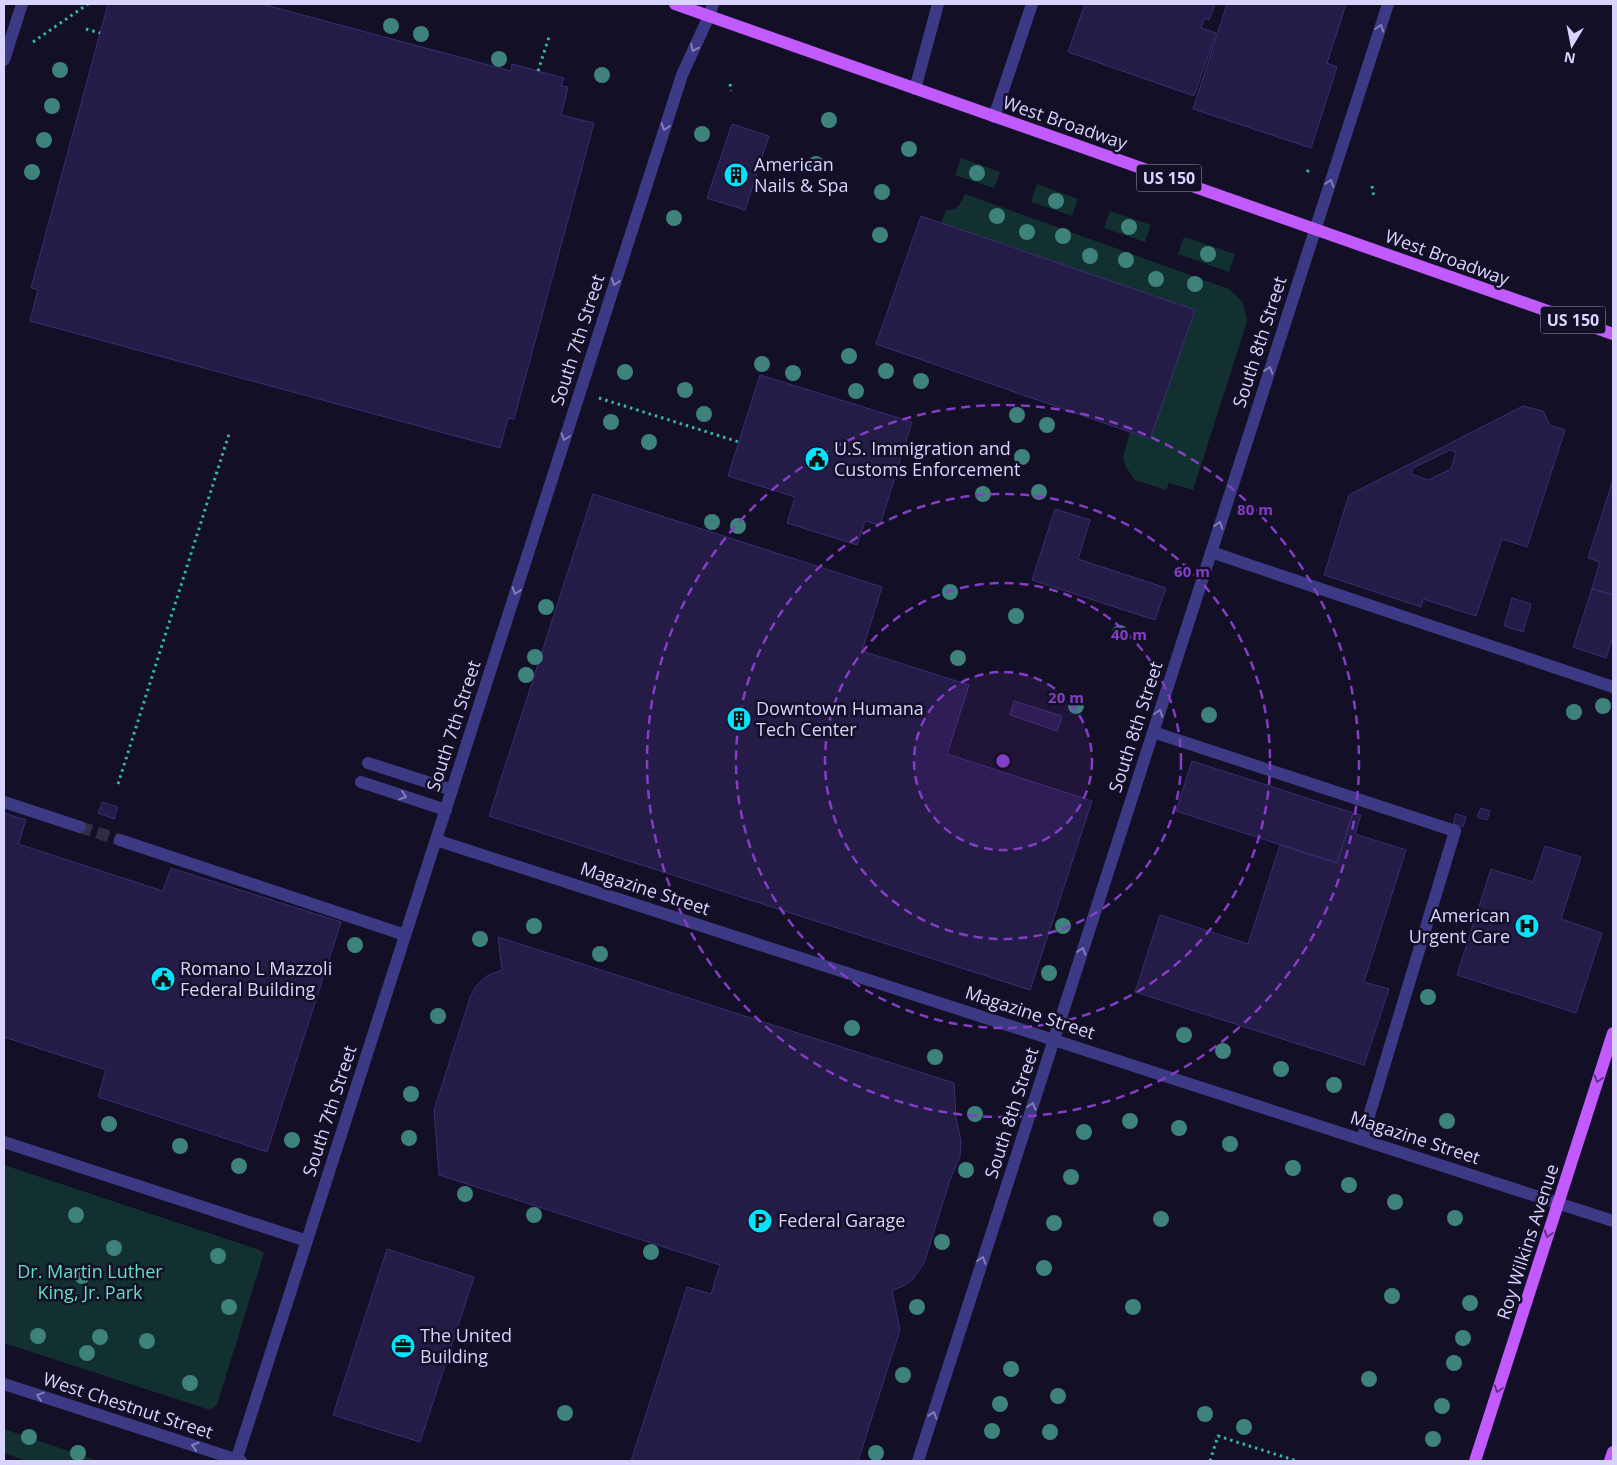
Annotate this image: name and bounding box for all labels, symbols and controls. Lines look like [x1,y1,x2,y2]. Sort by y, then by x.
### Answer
north arrow [1547,20,1597,70]
one-way arrow [1374,25,1384,33]
one-way arrow [690,43,700,52]
text: N [1562,48,1577,69]
street label: West Broadway [1000,90,1132,155]
one-way arrow [660,123,670,131]
place label: American Nails & Spa [754,152,849,197]
building icon: American Nails & Spa [723,162,749,188]
road number: US 150 [1136,164,1202,192]
one-way arrow [1324,179,1334,188]
street label: West Broadway [1382,224,1514,291]
street label: South 7th Street [545,271,610,408]
street label: South 8th Street [1227,273,1292,410]
one-way arrow [611,277,621,286]
road number: US 150 [1540,306,1606,334]
one-way arrow [1264,367,1274,375]
one-way arrow [561,432,571,440]
place label: U.S. Immigration and Customs Enforcement [834,436,1020,481]
public building icon: U.S. Immigration and Customs Enforcement [804,446,830,472]
text: 80 m [1237,499,1273,519]
one-way arrow [1214,521,1224,530]
text: 60 m [1174,561,1210,581]
one-way arrow [511,587,521,595]
text: 40 m [1111,624,1147,644]
street label: South 7th Street [421,657,486,794]
street label: South 8th Street [1103,658,1168,795]
text: 20 m [1048,687,1084,707]
place label: Downtown Humana Tech Center [756,696,924,741]
building icon: Downtown Humana Tech Center [726,706,752,732]
one-way arrow [1153,709,1163,718]
centre of rings [994,752,1012,770]
one-way arrow [399,790,407,800]
street label: Magazine Street [577,856,713,920]
place label: American Urgent Care [1409,903,1510,948]
hospital icon: American Urgent Care [1514,913,1540,939]
one-way arrow [1076,947,1086,956]
place label: Romano L Mazzoli Federal Building [180,956,332,1001]
public building icon: Romano L Mazzoli Federal Building [150,966,176,992]
street label: Magazine Street [962,980,1098,1044]
street label: South 7th Street [297,1042,362,1179]
street label: South 8th Street [979,1044,1044,1181]
one-way arrow [1594,1075,1604,1083]
one-way arrow [1027,1102,1037,1110]
street label: Magazine Street [1347,1105,1483,1169]
street label: Roy Wilkins Avenue [1491,1161,1564,1323]
parking icon: Federal Garage [747,1208,773,1234]
place label: Federal Garage [778,1208,905,1232]
one-way arrow [1544,1229,1554,1238]
one-way arrow [977,1257,987,1265]
park label: Dr. Martin Luther King, Jr. Park [17,1259,163,1304]
place label: The United Building [420,1323,512,1368]
office icon: The United Building [390,1333,416,1359]
street label: West Chestnut Street [40,1366,216,1444]
one-way arrow [1494,1384,1504,1392]
one-way arrow [36,1391,45,1401]
one-way arrow [927,1411,937,1420]
one-way arrow [191,1442,199,1452]

